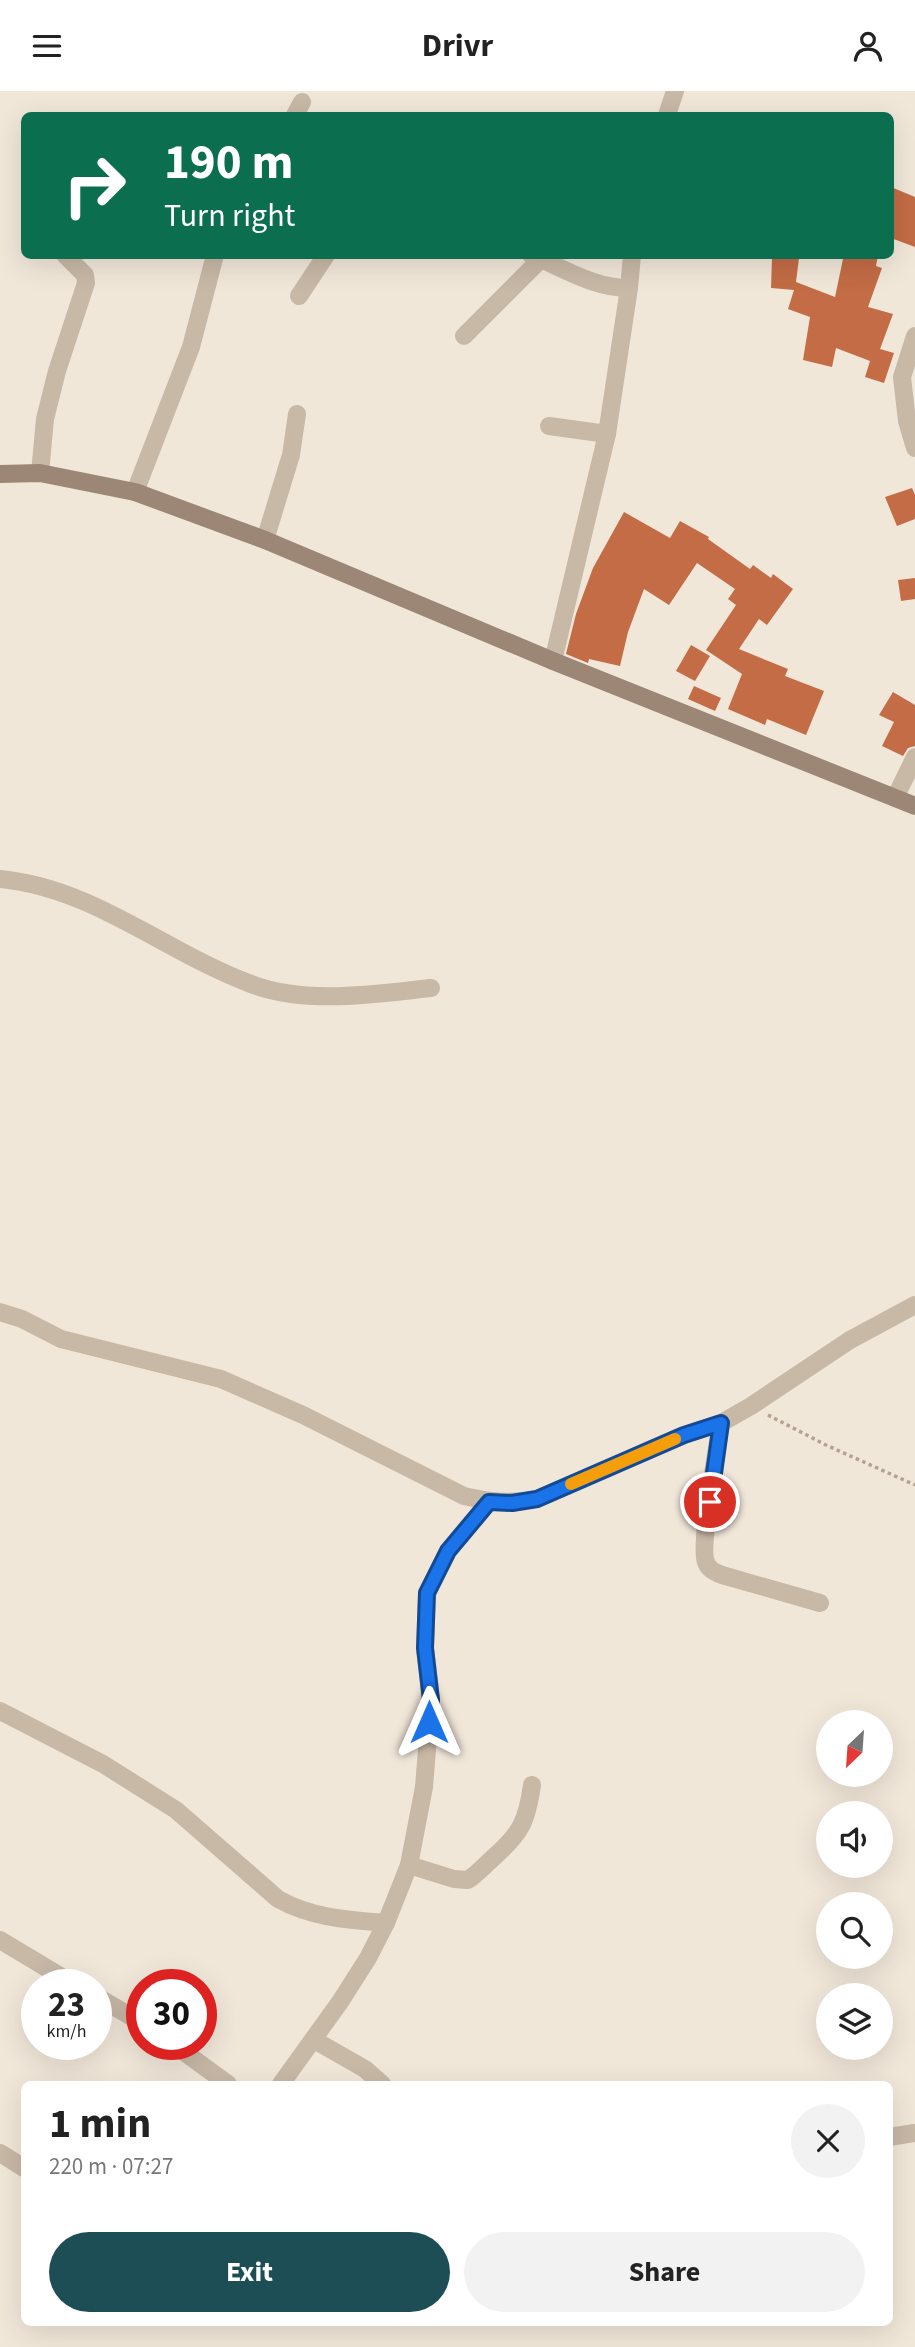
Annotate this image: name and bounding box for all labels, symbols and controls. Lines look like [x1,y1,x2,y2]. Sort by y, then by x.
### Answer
text: Drivr [422,23,493,69]
icon: menu [28,27,66,65]
icon: person [849,27,887,65]
text: 190 m [164,128,293,198]
icon: right [49,140,140,231]
text: Turn right [164,193,295,239]
pin [680,1472,740,1532]
icon: arrive [691,1483,729,1521]
position arrow [392,1685,466,1759]
north arrow [816,1710,892,1787]
map controls [816,1710,893,2060]
button: sound [816,1801,893,1878]
button: search [816,1892,893,1969]
speed limit sign: 30 [126,1969,217,2060]
text: 23 [48,1980,85,2030]
button: layers [816,1983,893,2060]
text: km/h [47,2019,86,2044]
text: 1 min [49,2094,151,2154]
button: close [791,2104,865,2178]
text: 220 m · 07:27 [49,2150,173,2183]
button: Exit [49,2232,450,2312]
button: Share [464,2232,865,2312]

